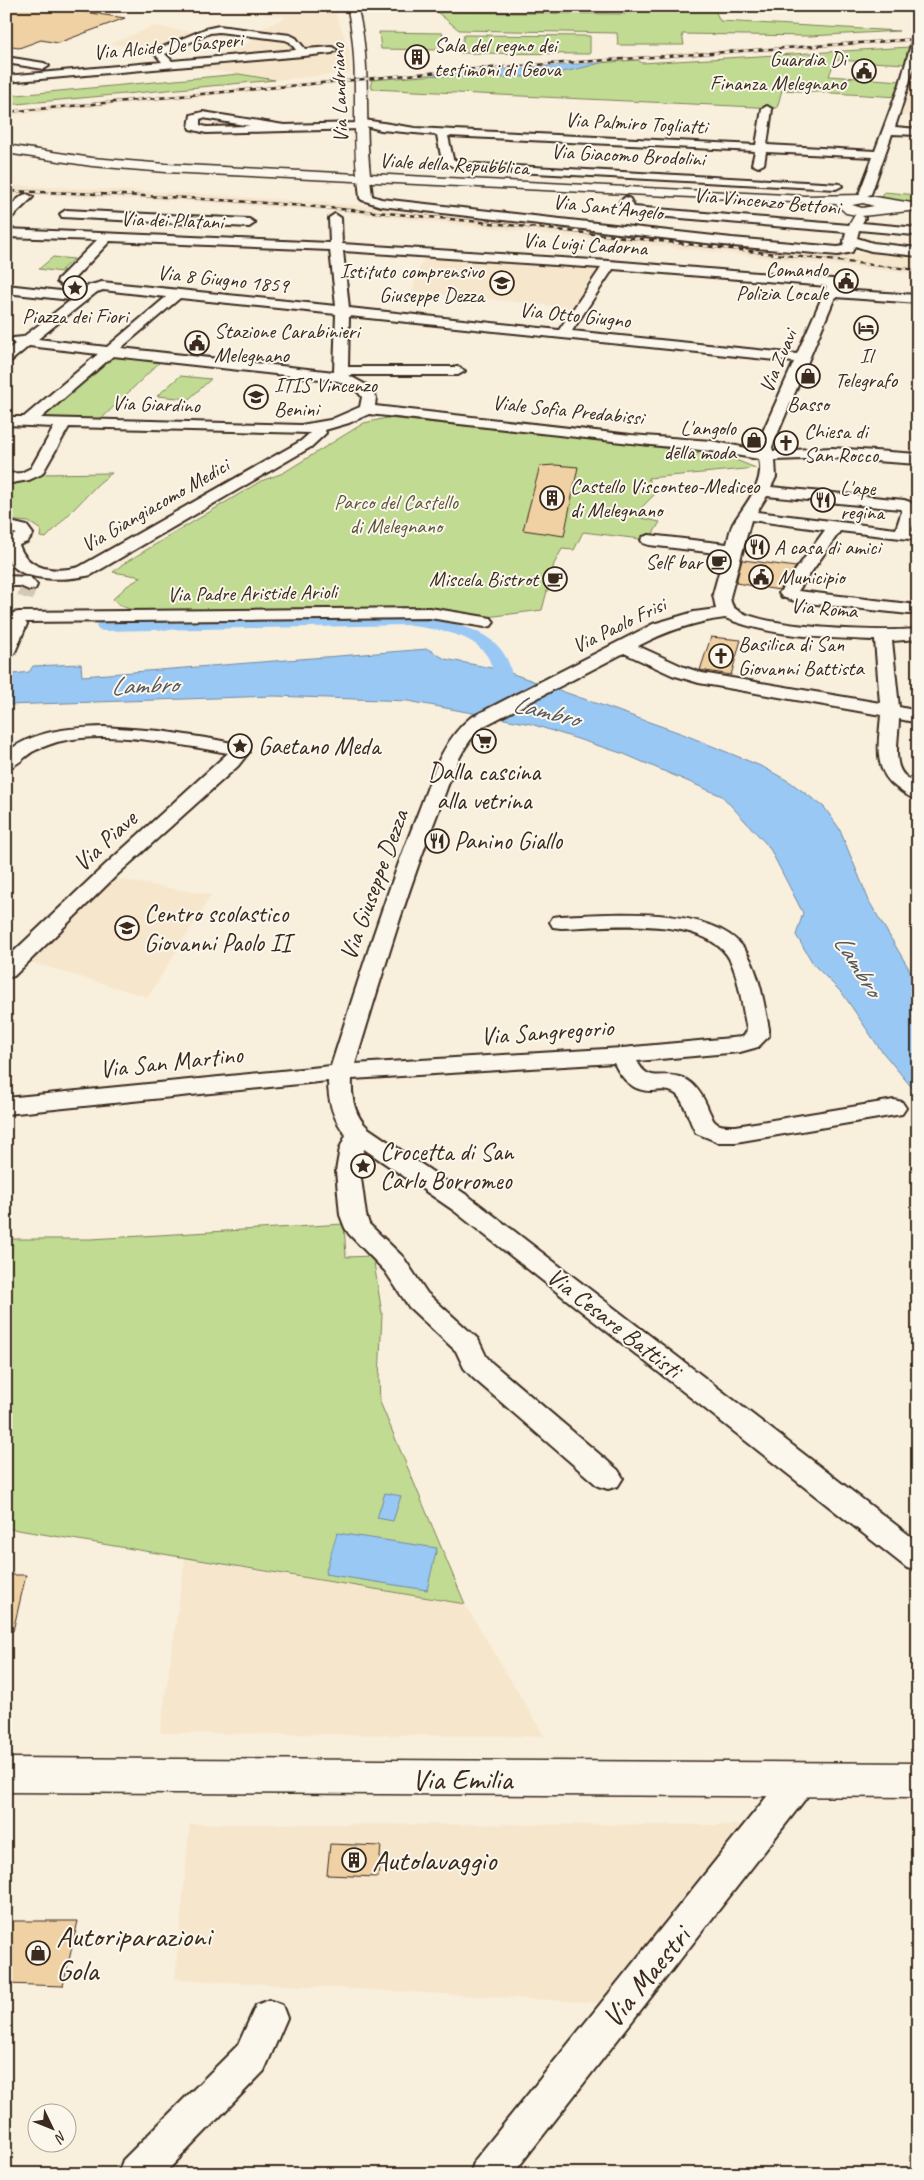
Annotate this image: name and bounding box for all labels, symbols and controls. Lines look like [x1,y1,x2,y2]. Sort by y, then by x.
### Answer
street label: Via Alcide De Gasperi [92,26,247,65]
place label: Sala del regno dei testimoni di Geova [434,32,562,82]
street label: Via Landriano [324,41,354,143]
building icon: Sala del regno dei testimoni di Geova [404,44,430,70]
place label: Guardia Di Finanza Melegnano [710,46,849,96]
public building icon: Guardia Di Finanza Melegnano [851,58,877,84]
street label: Via Palmiro Togliatti [564,106,711,140]
street label: Via Giacomo Brodolini [550,138,709,172]
street label: Viale della Repubblica [379,147,532,181]
street label: Via Vincenzo Bettoni [693,182,844,221]
street label: Via Sant'Angelo [552,188,667,226]
street label: Via dei Platani [120,205,227,235]
street label: Via Luigi Cadorna [522,227,650,261]
place label: Comando Polizia Locale [736,256,830,306]
place label: Istituto comprensivo Giuseppe Dezza [340,258,486,308]
street label: Via 8 Giugno 1859 [156,259,291,299]
public building icon: Comando Polizia Locale [833,268,859,294]
school or university icon: Istituto comprensivo Giuseppe Dezza [489,270,515,296]
place icon: Piazza dei Fiori [62,275,88,301]
street label: Via Otto Giugno [518,296,633,334]
place label: Piazza dei Fiori [22,303,131,329]
hotel icon: Il Telegrafo [853,315,879,341]
place label: Stazione Carabinieri Melegnano [214,318,362,368]
street label: Via Zuavi [753,323,804,396]
public building icon: Stazione Carabinieri Melegnano [184,330,210,356]
place label: Il Telegrafo [835,343,899,393]
shop icon: Basso [795,363,821,389]
place label: ITIS Vincenzo Benini [274,372,378,422]
school or university icon: ITIS Vincenzo Benini [243,384,269,410]
street label: Via Giardino [112,389,202,419]
street label: Viale Sofia Predabissi [491,389,648,431]
place label: Basso [787,391,831,417]
place label: L'angolo della moda [664,415,738,465]
place label: Chiesa di San Rocco [804,418,880,468]
shop icon: L'angolo della moda [741,427,767,453]
church icon: Chiesa di San Rocco [773,430,799,456]
street label: Via Giangiacomo Medici [77,451,236,558]
place label: Castello Visconteo-Mediceo di Melegnano [570,473,761,523]
place label: L'ape regina [840,475,886,525]
building icon: Castello Visconteo-Mediceo di Melegnano [539,485,565,511]
restaurant icon: L'ape regina [810,487,836,513]
park label: Parco del Castello di Melegnano [334,489,459,539]
restaurant icon: A casa di amici [744,534,770,560]
place label: A casa di amici [774,534,883,560]
place label: Self bar [645,549,704,575]
cafe icon: Self bar [706,549,732,575]
public building icon: Municipio [748,564,774,590]
place label: Municipio [778,564,847,590]
place label: Miscela Bistrot [429,566,540,592]
cafe icon: Miscela Bistrot [542,566,568,592]
street label: Via Padre Aristide Arioli [167,578,340,607]
street label: Via Paolo Frisi [568,590,673,659]
street label: Via Roma [790,592,860,624]
place label: Basilica di San Giovanni Battista [738,631,866,681]
church icon: Basilica di San Giovanni Battista [708,643,734,669]
water label: Lambro [110,667,183,703]
water label: Lambro [510,687,587,736]
supermarket icon: Dalla cascina alla vetrina [471,728,497,754]
place label: Gaetano Meda [258,730,383,762]
place icon: Gaetano Meda [227,733,253,759]
place label: Dalla cascina alla vetrina [428,756,542,817]
street label: Via Piave [66,802,145,879]
street label: Via Giuseppe Dezza [332,804,417,965]
place label: Panino Giallo [454,825,563,857]
restaurant icon: Panino Giallo [424,828,450,854]
place label: Centro scolastico Giovanni Paolo II [144,898,295,959]
school or university icon: Centro scolastico Giovanni Paolo II [114,915,140,941]
water label: Lambro [826,928,892,1006]
street label: Via Sangregorio [480,1011,616,1053]
street label: Via San Martino [98,1038,245,1085]
place label: Crocetta di San Carlo Borromeo [380,1136,515,1197]
place icon: Crocetta di San Carlo Borromeo [350,1153,376,1179]
street label: Via Cesare Battisti [540,1261,690,1387]
street label: Via Emilia [412,1760,514,1798]
place label: Autolavaggio [372,1841,498,1879]
building icon: Autolavaggio [341,1847,367,1873]
street label: Via Maestri [594,1916,701,2036]
place label: Autoriparazioni Gola [56,1917,214,1989]
shop icon: Autoriparazioni Gola [25,1940,51,1966]
north arrow [28,2102,78,2152]
text: N [50,2128,70,2147]

